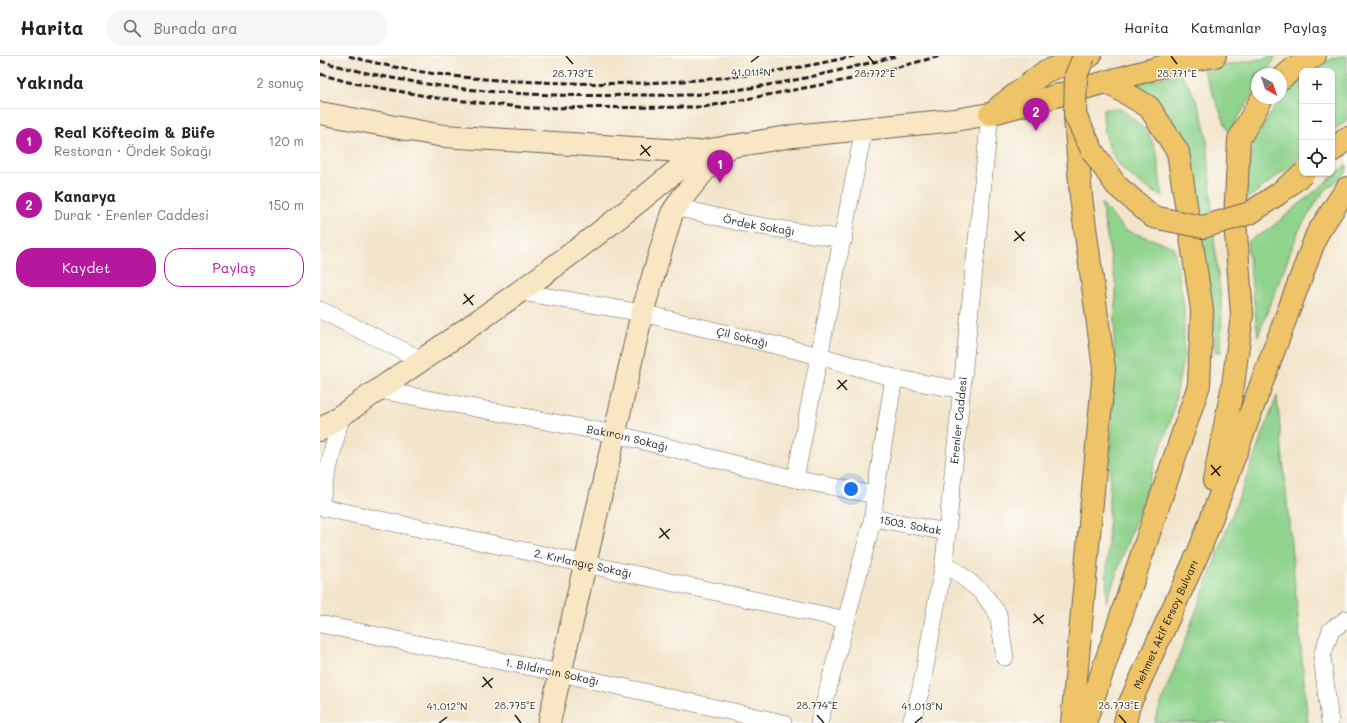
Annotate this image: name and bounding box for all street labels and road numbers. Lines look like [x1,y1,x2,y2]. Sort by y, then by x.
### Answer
street label: Ördek Sokağı [722,211,796,238]
street label: Çil Sokağı [715,323,770,350]
street label: Erenler Caddesi [946,376,970,465]
street label: Bakırcın Sokağı [585,421,670,454]
street label: 1503. Sokak [878,511,943,538]
street label: 2. Kırlangıç Sokağı [533,545,633,581]
street label: Mehmet Akif Ersoy Bulvarı [1129,557,1201,691]
street label: 1. Bıldırcın Sokağı [504,654,601,689]

